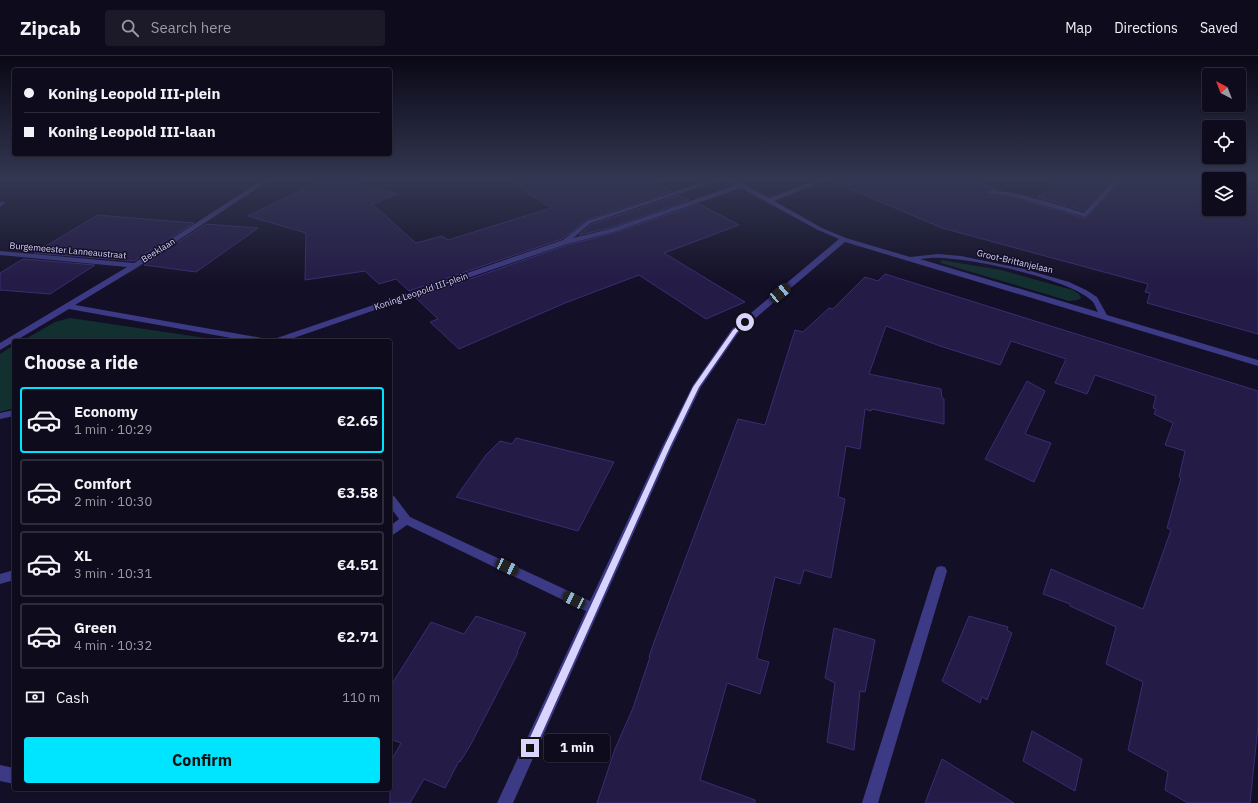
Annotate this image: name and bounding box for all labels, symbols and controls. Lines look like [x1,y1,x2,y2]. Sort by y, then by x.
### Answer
search box [105,10,385,46]
text: Zipcab [20,16,81,40]
icon: search [119,17,141,39]
text: Search here [151,18,231,37]
text: Map [1065,19,1092,37]
text: Directions [1114,19,1178,37]
text: Saved [1200,19,1238,37]
north arrow [1202,68,1246,112]
map controls [1202,68,1246,216]
text: Koning Leopold III-plein [48,84,220,103]
button: locate [1202,120,1246,164]
text: Koning Leopold III-laan [48,122,216,141]
button: layers [1202,172,1246,216]
street label: Beeklaan [139,235,177,265]
street label: Burgemeester Lanneaustraat [9,239,127,261]
street label: Groot-Brittanjelaan [976,247,1054,275]
street label: Koning Leopold III-plein [373,270,469,312]
car [767,281,793,305]
route start [736,313,754,331]
text: Choose a ride [24,351,138,374]
icon: car [26,402,62,438]
text: Economy [74,402,138,421]
text: €2.65 [337,411,378,430]
text: 1 min · 10:29 [74,421,152,438]
icon: car [26,474,62,510]
text: Comfort [74,474,131,493]
text: €3.58 [337,483,378,502]
text: 2 min · 10:30 [74,493,152,510]
icon: car [26,546,62,582]
text: XL [74,546,92,565]
text: €4.51 [337,555,378,574]
car [494,556,520,578]
text: 3 min · 10:31 [74,565,152,582]
car [561,589,587,611]
icon: car [26,618,62,654]
text: Green [74,618,117,637]
text: €2.71 [337,627,378,646]
text: 4 min · 10:32 [74,637,152,654]
icon: cash [24,686,46,708]
text: Cash [56,688,89,707]
text: 110 m [342,689,380,706]
callout: 1 min [544,734,610,762]
button: Confirm [24,737,380,783]
route end [521,739,539,757]
text: 1 min [560,739,594,756]

